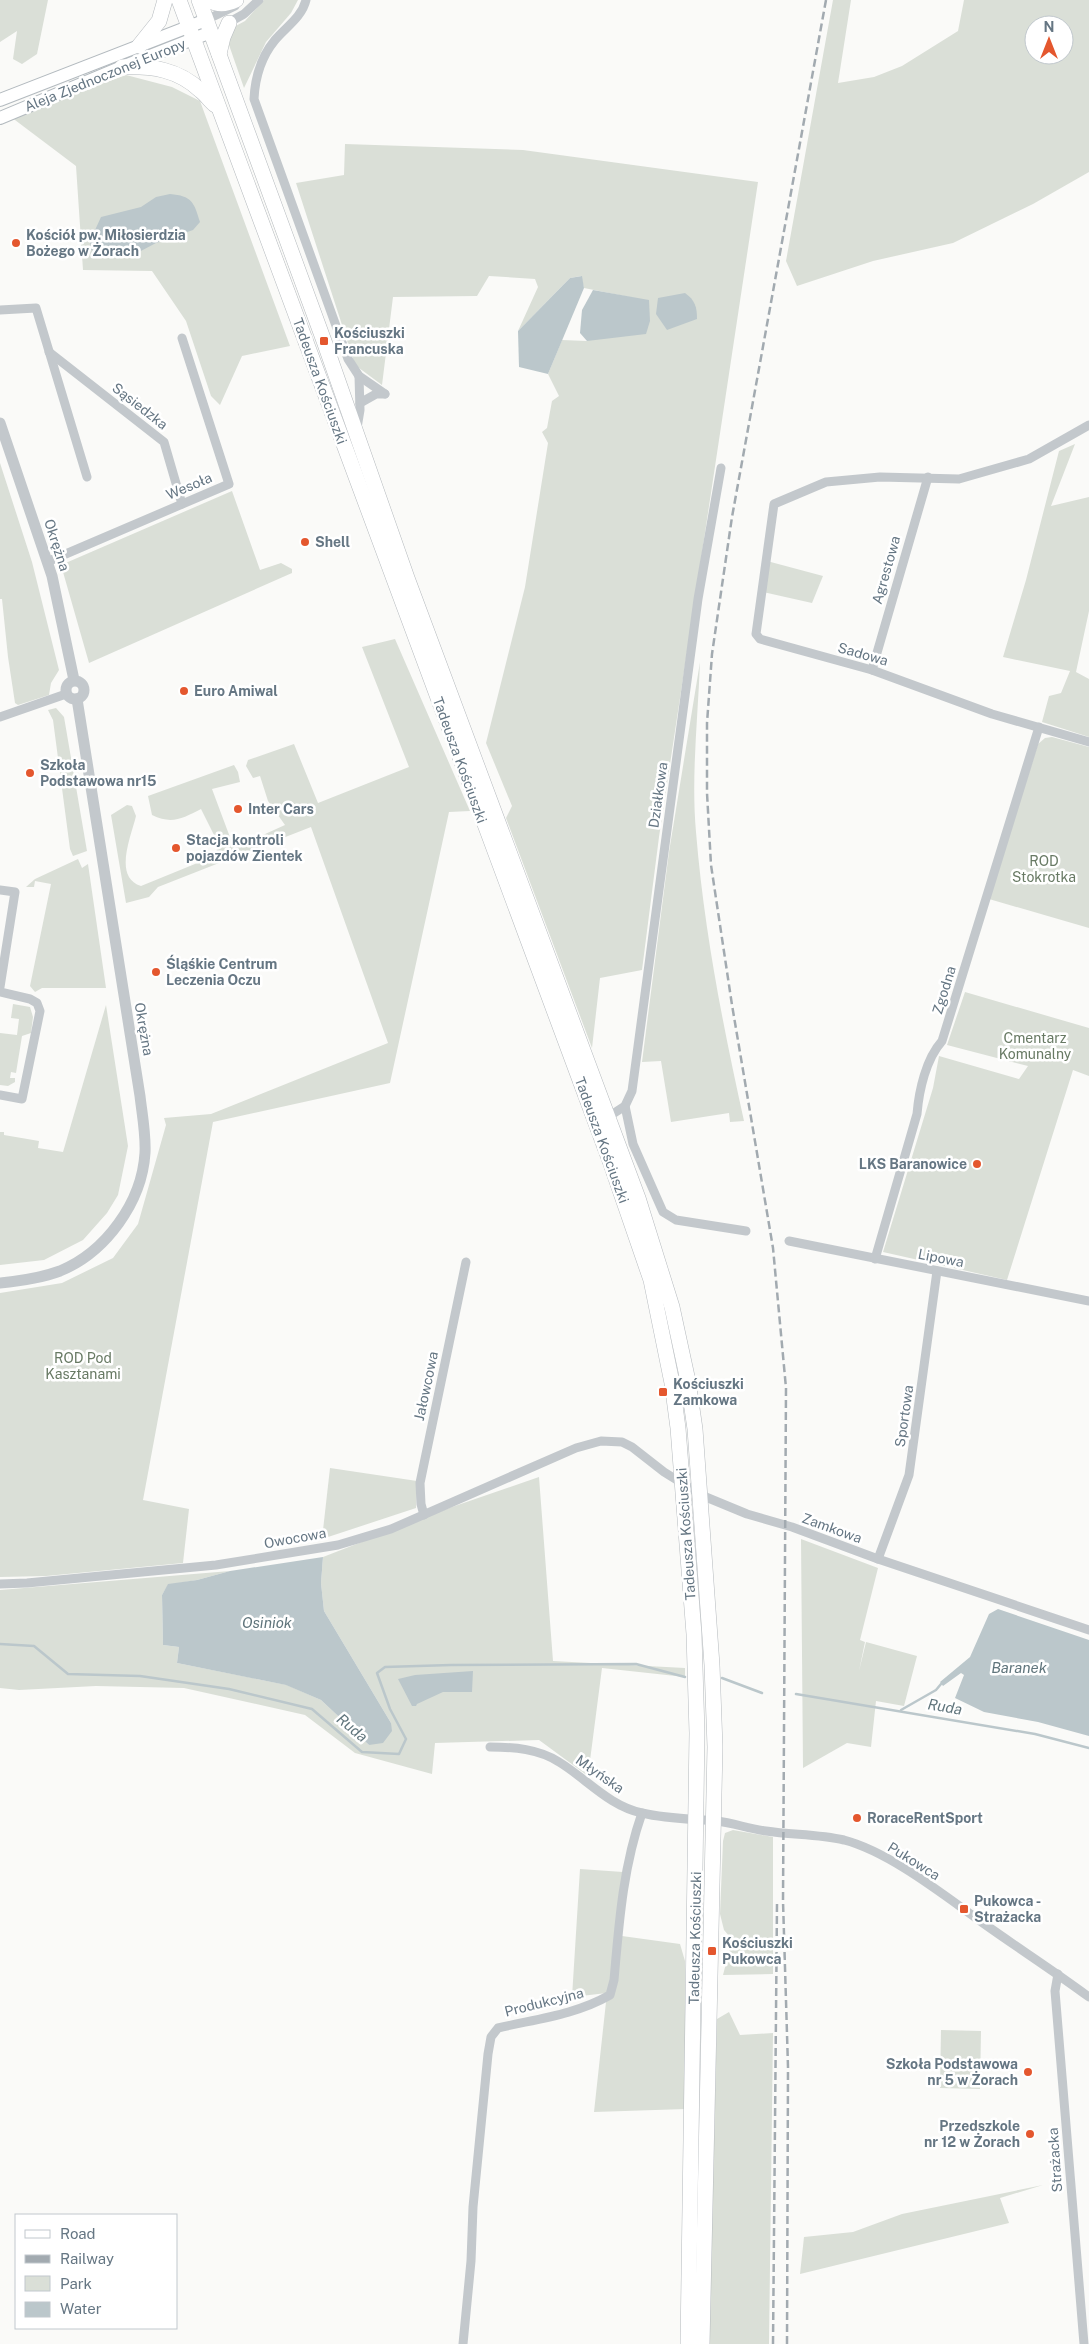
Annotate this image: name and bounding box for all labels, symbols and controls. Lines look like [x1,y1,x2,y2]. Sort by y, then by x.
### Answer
north arrow [1024,15,1074,65]
text: N [1044,19,1054,35]
street label: Aleja Zjednoczonej Europy [22,35,188,115]
place label: Kościół pw. Miłosierdzia Bożego w Żorach [26,227,186,259]
marker: Kościół pw. Miłosierdzia Bożego w Żorach [10,237,22,249]
street label: Tadeusza Kościuszki [290,316,350,446]
place label: Kościuszki Francuska [334,325,405,357]
marker: Kościuszki Francuska [318,335,330,347]
street label: Sąsiedzka [109,379,171,433]
street label: Wesoła [164,469,214,503]
street label: Okrężna [41,517,73,573]
place label: Shell [315,534,350,550]
street label: Agrestowa [869,534,903,606]
marker: Shell [299,536,311,548]
street label: Sadowa [836,639,890,669]
place label: Euro Amiwal [194,683,278,699]
marker: Euro Amiwal [178,685,190,697]
street label: Tadeusza Kościuszki [430,695,490,825]
place label: Szkoła Podstawowa nr15 [40,757,156,789]
street label: Działkowa [645,761,671,829]
marker: Szkoła Podstawowa nr15 [24,767,36,779]
place label: Inter Cars [248,801,314,817]
marker: Inter Cars [232,803,244,815]
place label: Stacja kontroli pojazdów Zientek [186,832,303,864]
marker: Stacja kontroli pojazdów Zientek [170,842,182,854]
park label: ROD Stokrotka [1012,853,1076,885]
place label: Śląśkie Centrum Leczenia Oczu [166,954,277,988]
street label: Zgodna [929,964,959,1016]
marker: Śląśkie Centrum Leczenia Oczu [150,966,162,978]
street label: Okrężna [131,1001,157,1057]
park label: Cmentarz Komunalny [999,1030,1072,1062]
street label: Tadeusza Kościuszki [572,1075,632,1205]
place label: LKS Baranowice [859,1156,967,1172]
marker: LKS Baranowice [971,1158,983,1170]
street label: Lipowa [917,1246,965,1270]
park label: ROD Pod Kasztanami [45,1350,121,1382]
street label: Jałowcowa [411,1350,441,1422]
place label: Kościuszki Zamkowa [673,1376,744,1408]
street label: Sportowa [892,1384,916,1448]
marker: Kościuszki Zamkowa [657,1386,669,1398]
street label: Tadeusza Kościuszki [673,1467,699,1601]
street label: Zamkowa [800,1510,864,1546]
street label: Owocowa [263,1525,327,1551]
water label: Osiniok [242,1614,293,1631]
water label: Baranek [991,1659,1048,1676]
water label: Ruda [926,1695,964,1718]
water label: Ruda [334,1710,371,1745]
street label: Młyńska [573,1752,627,1796]
place label: RoraceRentSport [867,1810,983,1826]
marker: RoraceRentSport [851,1812,863,1824]
street label: Pukowca [885,1839,943,1883]
street label: Tadeusza Kościuszki [686,1871,704,2005]
place label: Pukowca - Strażacka [974,1893,1041,1925]
marker: Pukowca - Strażacka [958,1903,970,1915]
place label: Kościuszki Pukowca [722,1935,793,1967]
marker: Kościuszki Pukowca [706,1945,718,1957]
street label: Produkcyjna [503,1984,585,2020]
place label: Szkoła Podstawowa nr 5 w Żorach [886,2056,1018,2088]
marker: Szkoła Podstawowa nr 5 w Żorach [1022,2066,1034,2078]
place label: Przedszkole nr 12 w Żorach [924,2118,1020,2150]
street label: Strażacka [1045,2127,1065,2193]
marker: Przedszkole nr 12 w Żorach [1024,2128,1036,2140]
legend [15,2214,178,2329]
text: Road [60,2225,96,2242]
text: Railway [60,2250,114,2267]
text: Park [60,2275,92,2292]
text: Water [60,2300,102,2317]

